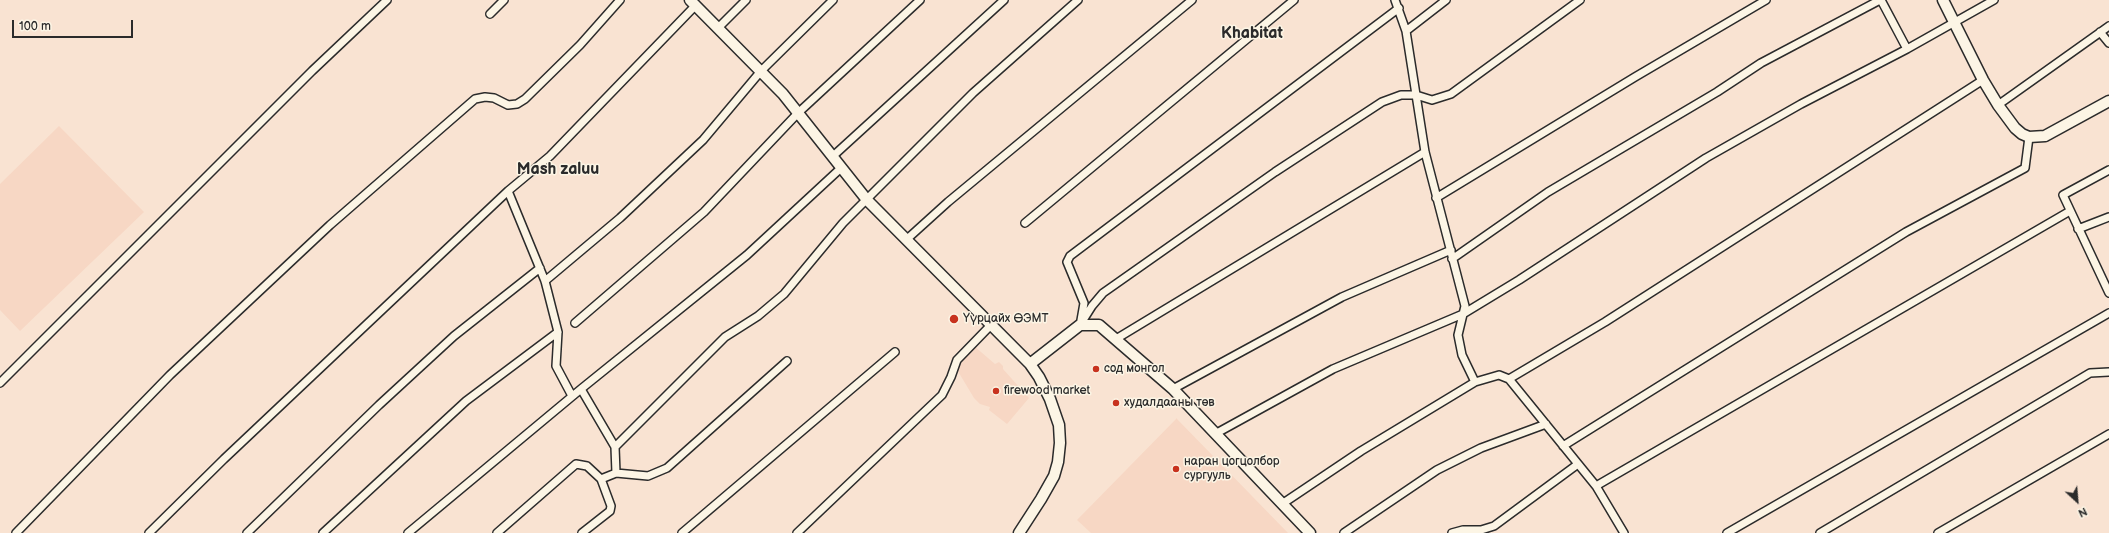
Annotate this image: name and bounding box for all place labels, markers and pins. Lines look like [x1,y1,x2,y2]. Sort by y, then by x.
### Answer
place label: Үүрцайх ӨЭМТ [963,312,1048,326]
marker: Үүрцайх ӨЭМТ [948,313,960,325]
place label: сод монгол [1104,362,1165,376]
marker: сод монгол [1091,364,1101,374]
place label: firewood market [1004,384,1090,398]
marker: firewood market [991,386,1001,396]
place label: худалдааны төв [1124,396,1215,410]
marker: худалдааны төв [1111,398,1121,408]
place label: наран цогцолбор сургууль [1184,455,1279,483]
marker: наран цогцолбор сургууль [1171,464,1181,474]

